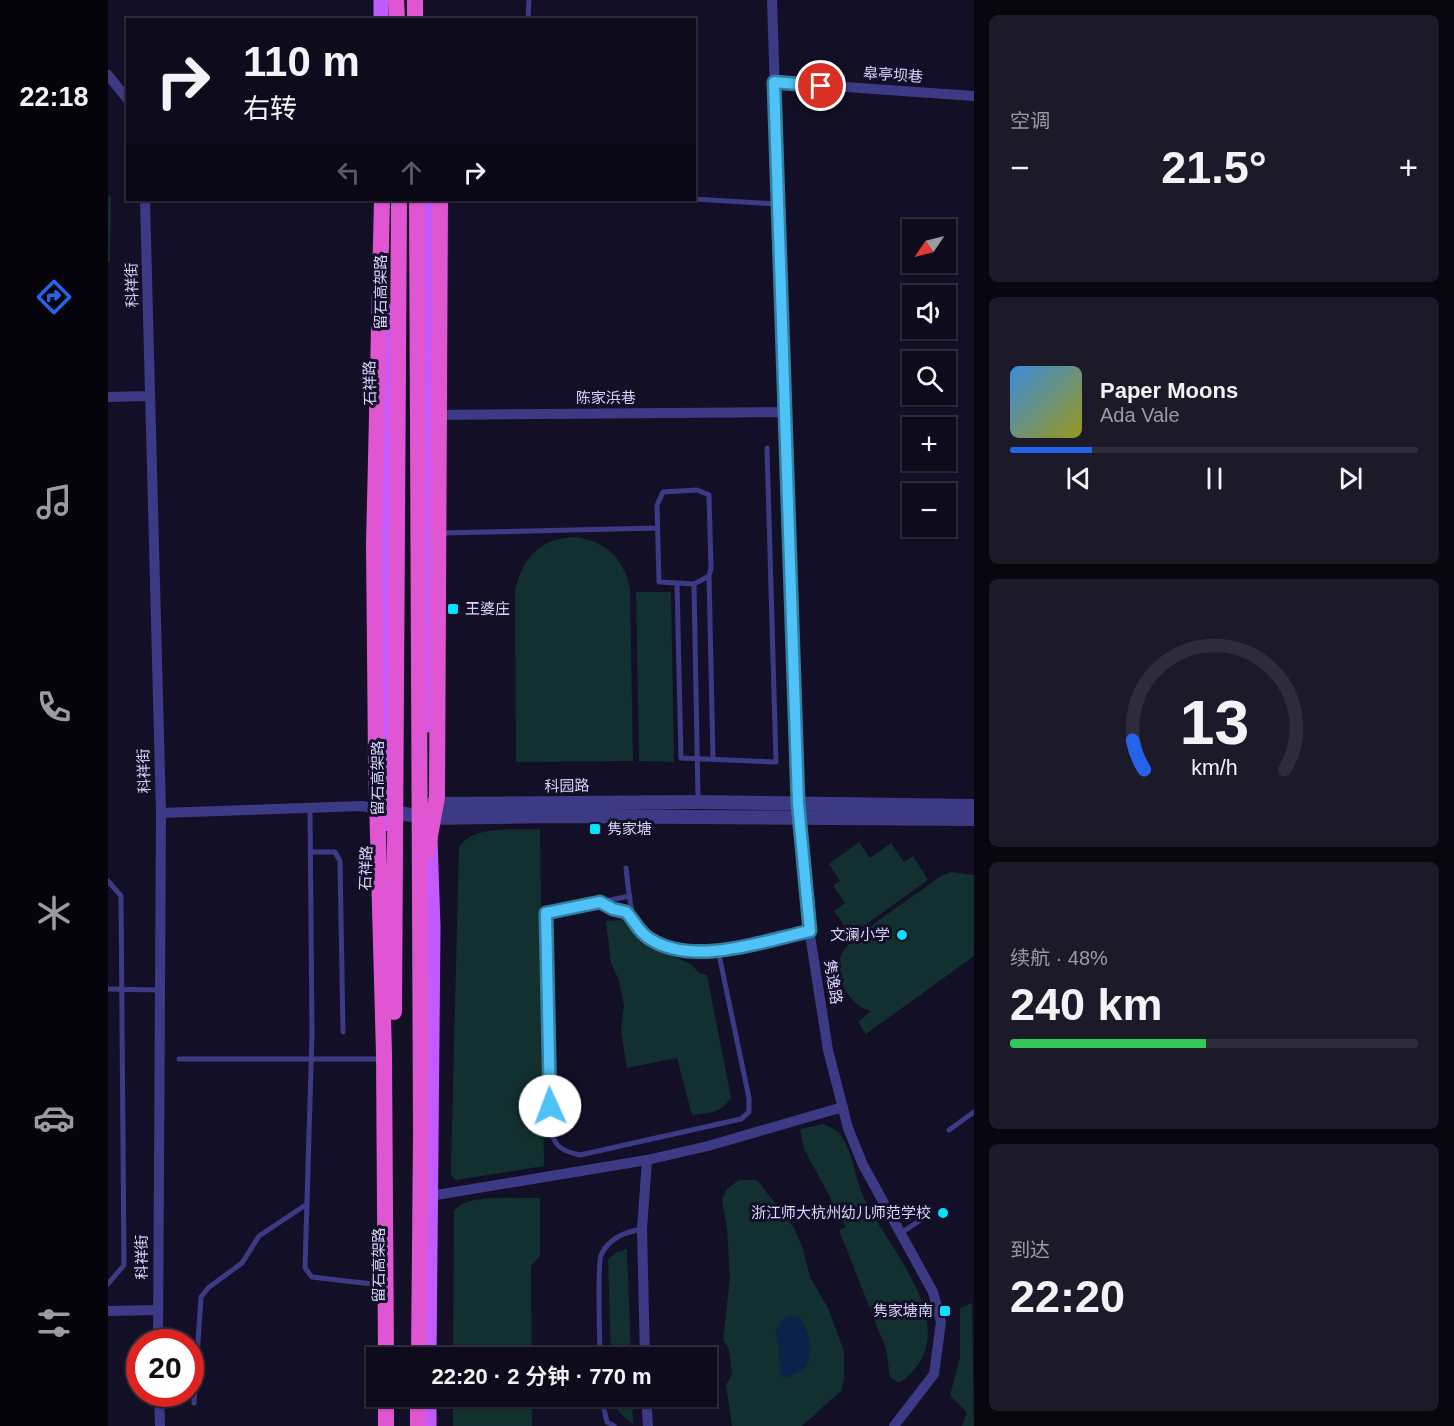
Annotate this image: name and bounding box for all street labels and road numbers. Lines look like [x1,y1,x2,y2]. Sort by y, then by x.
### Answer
street label: 皋亭坝巷 [863,64,924,85]
street label: 留石高架路 [372,254,389,330]
street label: 科祥街 [123,262,140,308]
street label: 石祥路 [361,360,378,406]
street label: 陈家浜巷 [576,389,636,406]
street label: 留石高架路 [369,740,386,816]
street label: 科祥街 [134,748,153,794]
street label: 科园路 [544,777,590,794]
street label: 石祥路 [356,845,375,891]
street label: 隽逸路 [822,958,845,1005]
street label: 留石高架路 [370,1227,387,1303]
street label: 科祥街 [133,1234,150,1280]

